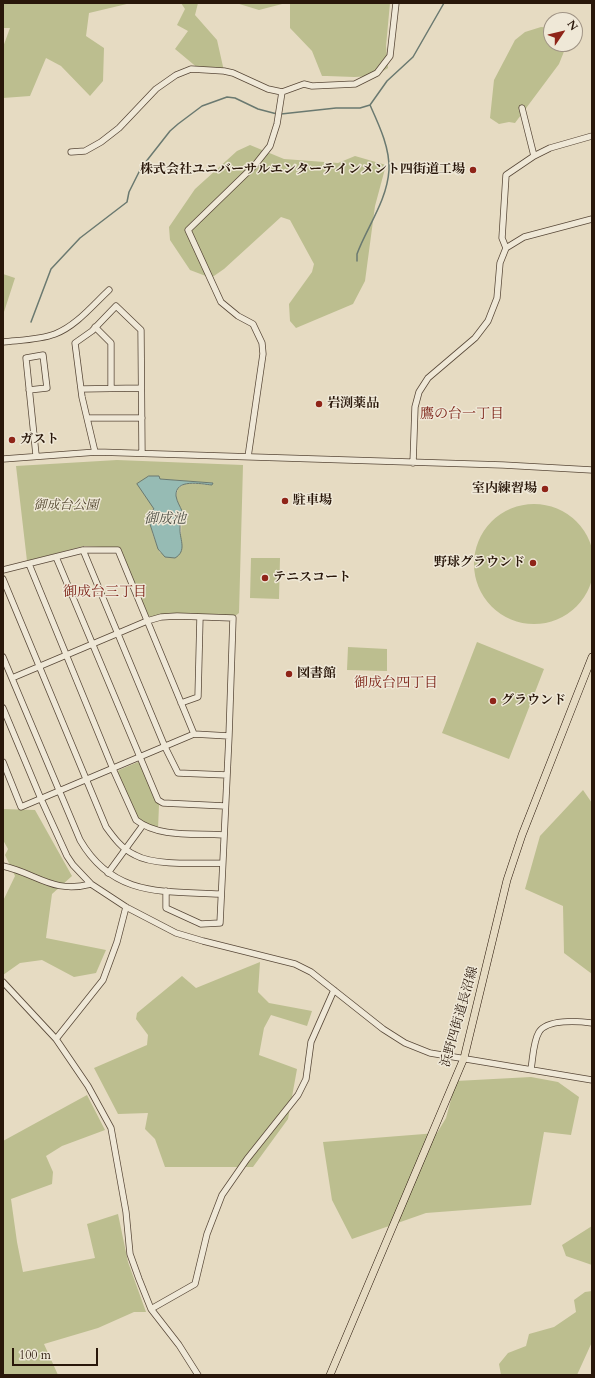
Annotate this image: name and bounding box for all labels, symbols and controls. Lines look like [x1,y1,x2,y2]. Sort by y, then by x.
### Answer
north arrow [543,12,583,52]
text: N [564,17,581,34]
place label: 株式会社ユニバーサルエンターテインメント四街道工場 [140,162,465,178]
marker: 株式会社ユニバーサルエンターテインメント四街道工場 [468,165,478,175]
place label: 岩渕薬品 [327,396,379,412]
marker: 岩渕薬品 [314,399,324,409]
district label: 鷹の台一丁目 [420,407,504,423]
place label: ガスト [20,432,59,448]
marker: ガスト [7,435,17,445]
place label: 室内練習場 [472,481,537,497]
marker: 室内練習場 [540,484,550,494]
place label: 駐車場 [293,493,332,509]
marker: 駐車場 [280,496,290,506]
park label: 御成台公園 [34,498,98,514]
water label: 御成池 [144,512,186,528]
place label: 野球グラウンド [434,555,525,571]
marker: 野球グラウンド [528,558,538,568]
place label: テニスコート [273,570,351,586]
marker: テニスコート [260,573,270,583]
district label: 御成台三丁目 [63,585,147,601]
place label: 図書館 [297,666,336,682]
marker: 図書館 [284,669,294,679]
district label: 御成台四丁目 [354,676,438,692]
place label: グラウンド [501,693,566,709]
marker: グラウンド [488,696,498,706]
street label: 浜野四街道長沼線 [438,965,482,1069]
scale bar [14,1340,100,1366]
text: 100 m [19,1347,51,1363]

